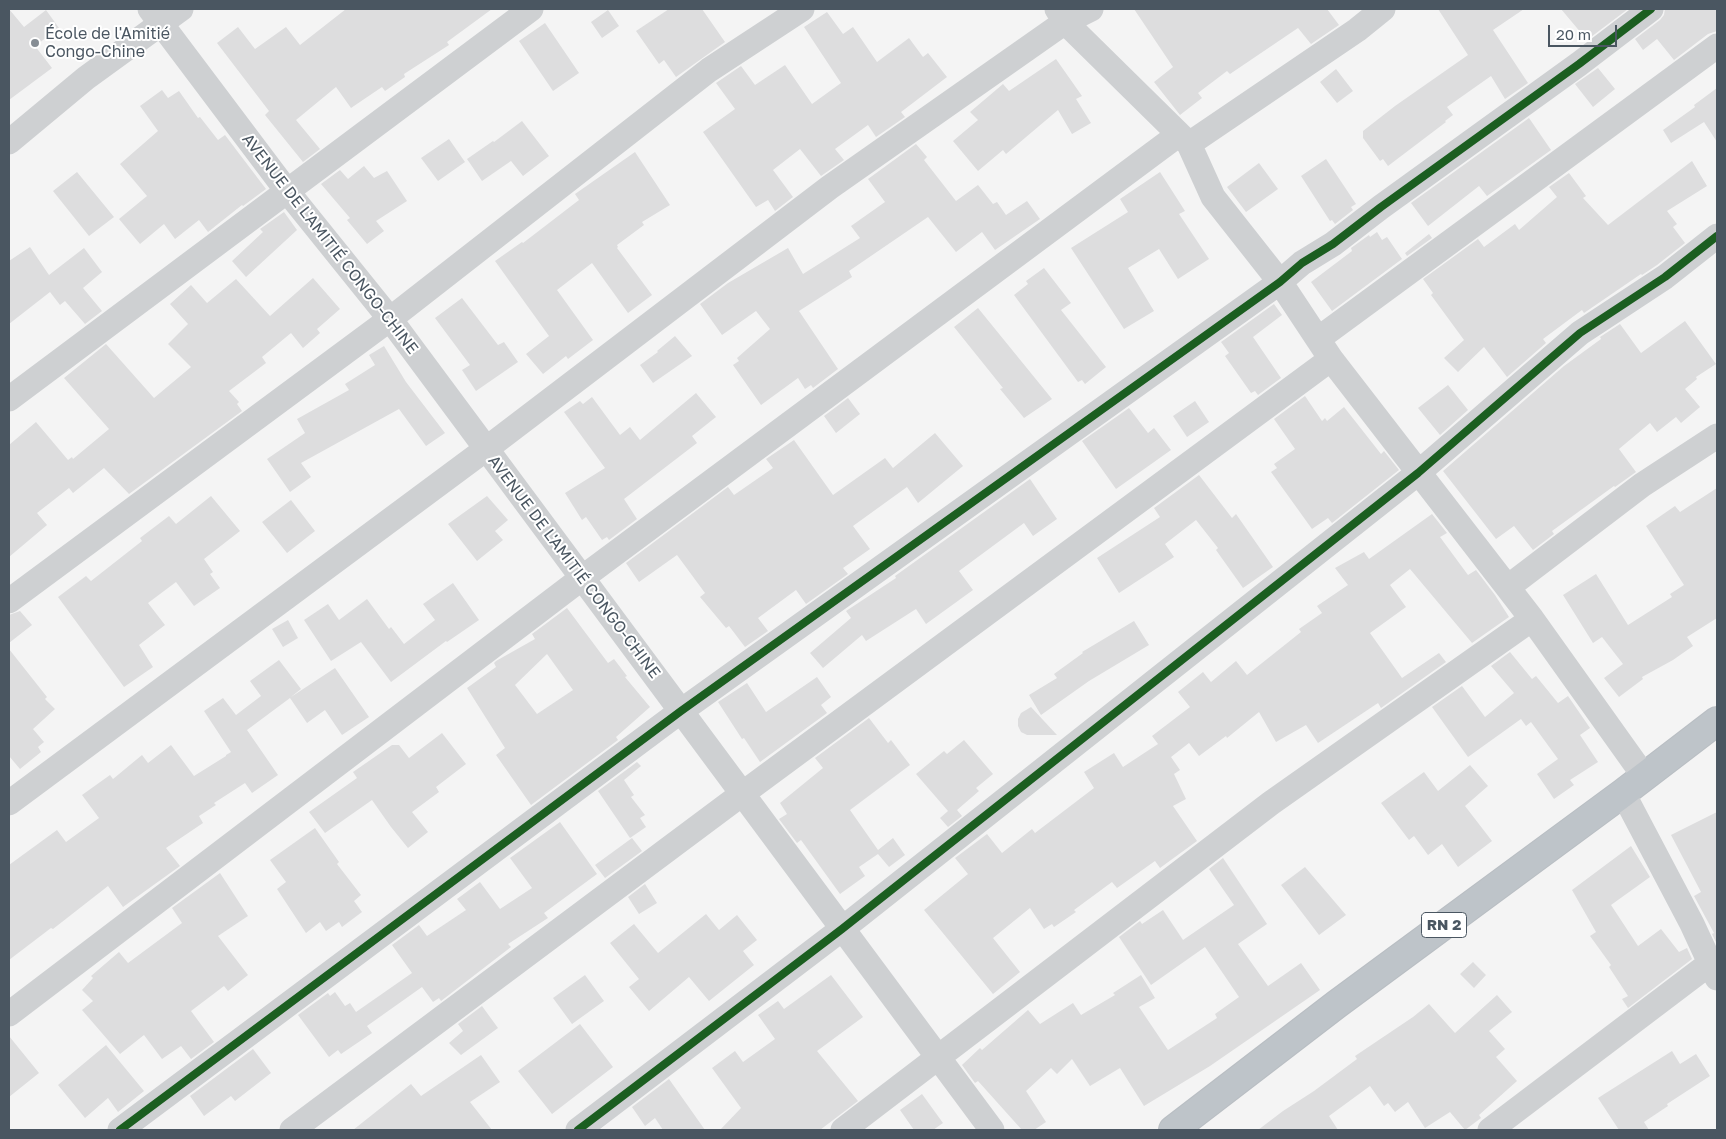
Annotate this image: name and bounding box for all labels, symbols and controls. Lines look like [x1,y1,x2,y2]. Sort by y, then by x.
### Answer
scale bar [1551,15,1620,47]
place label: École de l'Amitié Congo-Chine [45,24,170,62]
text: 20 m [1556,25,1591,43]
marker: École de l'Amitié Congo-Chine [29,37,41,49]
street label: AVENUE DE L'AMITIÉ CONGO-CHINE [238,130,422,358]
street label: AVENUE DE L'AMITIÉ CONGO-CHINE [484,452,664,682]
road number: RN 2 [1422,912,1466,938]

